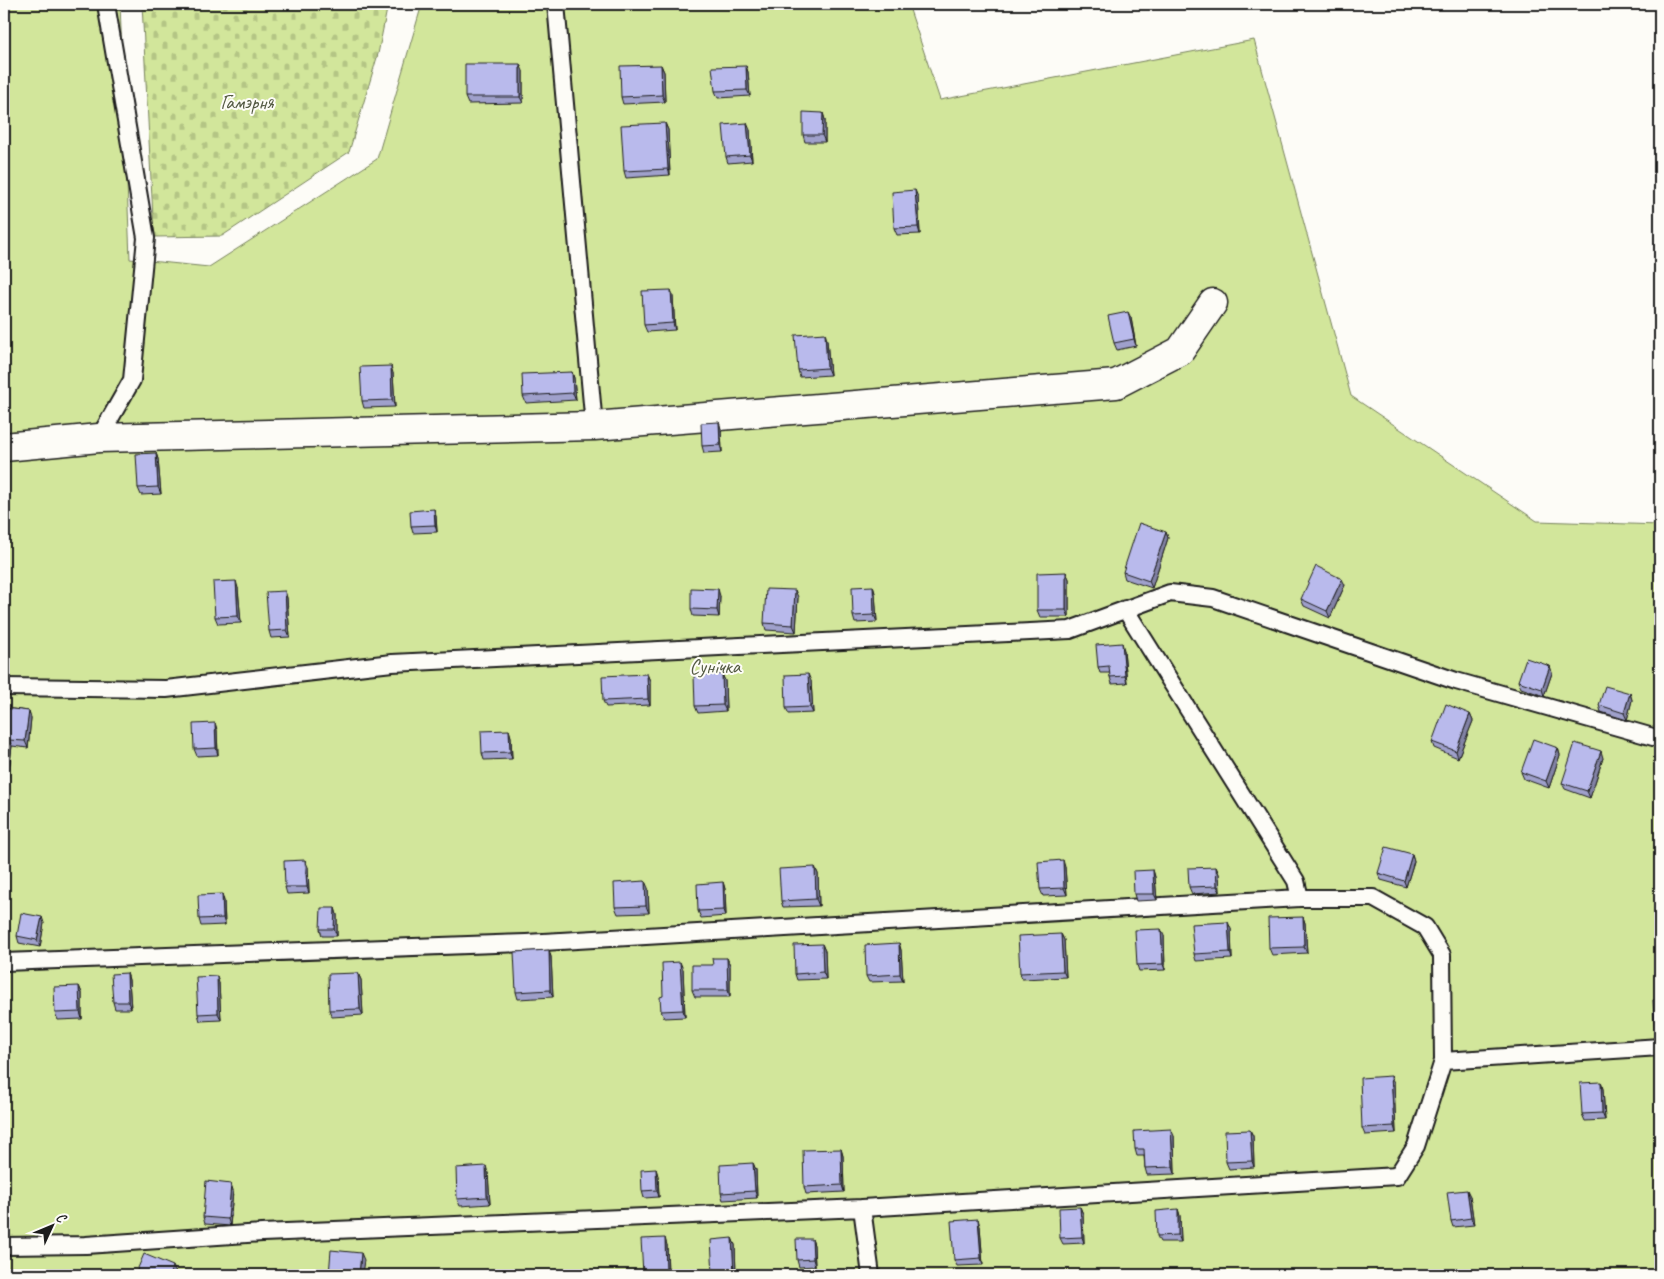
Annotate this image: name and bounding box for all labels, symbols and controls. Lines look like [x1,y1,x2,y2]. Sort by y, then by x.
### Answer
park label: Гамэрня [221,90,274,115]
park label: Сунічка [689,654,742,679]
north arrow [28,1202,78,1252]
text: С [52,1209,71,1227]

